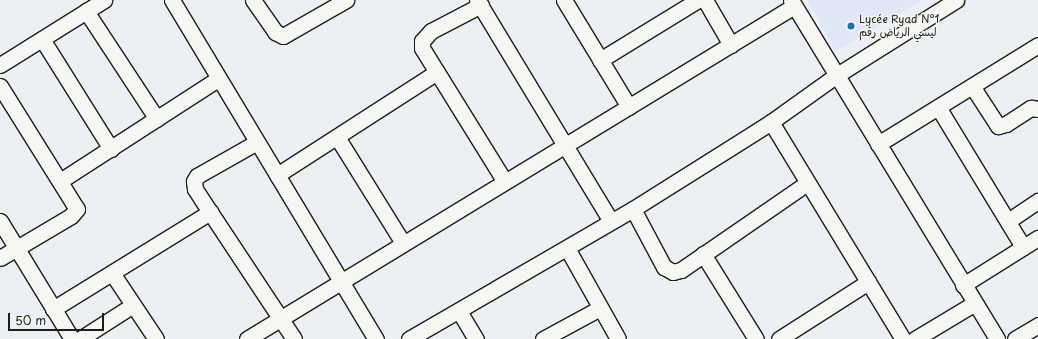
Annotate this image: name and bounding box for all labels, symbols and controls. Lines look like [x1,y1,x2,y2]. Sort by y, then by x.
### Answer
place label: Lycée Ryad N°1 ليسي الرياض رقم [859,13,941,39]
marker: Lycée Ryad N°1 ليسي الرياض رقم [846,21,856,31]
scale bar [10,305,106,331]
text: 50 m [15,311,46,329]

